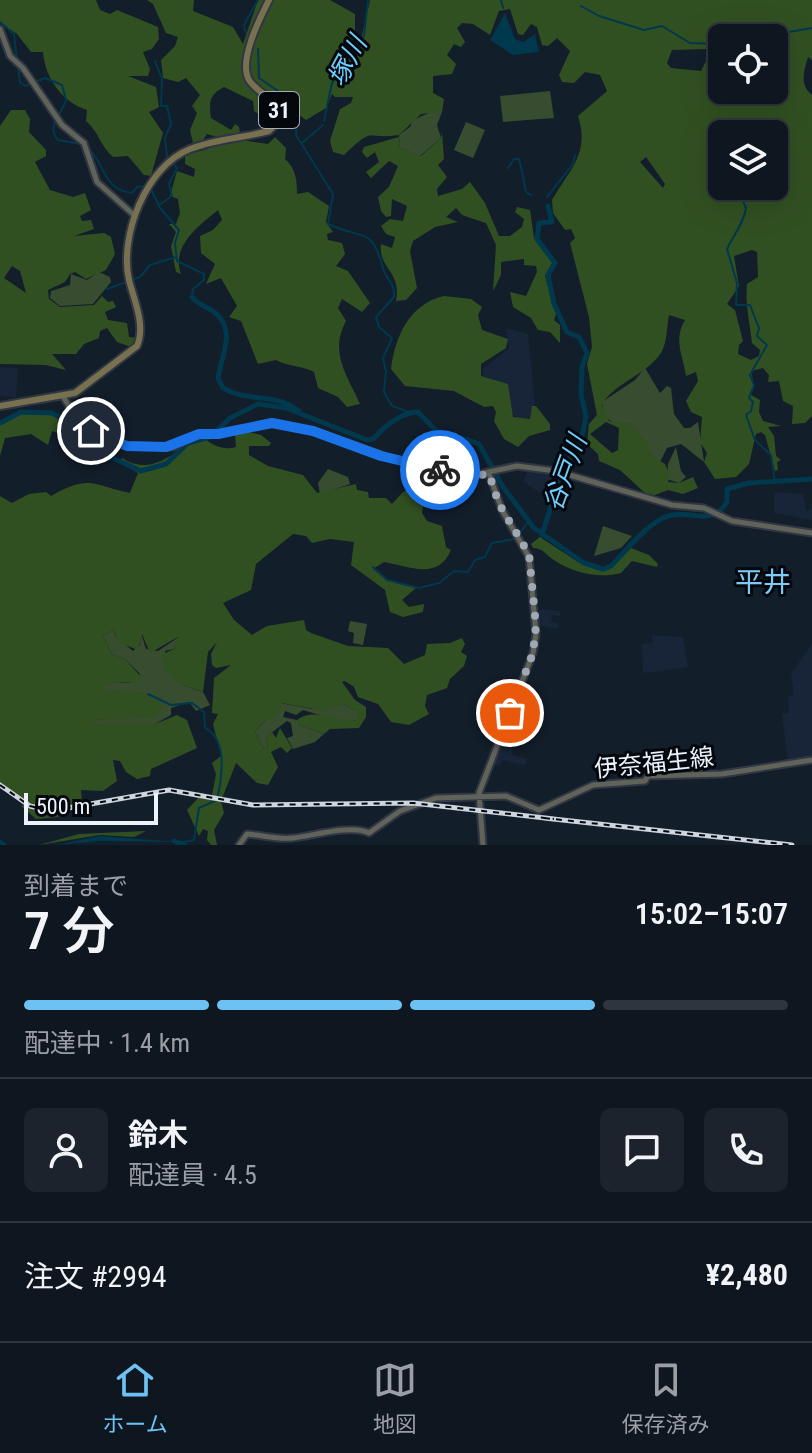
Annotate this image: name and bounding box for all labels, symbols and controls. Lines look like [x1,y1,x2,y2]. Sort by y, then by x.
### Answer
map controls [708,24,788,200]
button: locate [708,24,788,104]
water label: 塚川 [322,28,374,91]
road number: 31 [259,92,299,128]
button: layers [708,120,788,200]
pin [57,397,125,465]
icon: home [69,409,113,453]
water label: 谷戸川 [538,428,593,515]
courier [400,430,480,510]
icon: bike [418,448,462,492]
district label: 平井 [735,566,791,599]
pin [476,679,544,747]
icon: bag [488,691,532,735]
street label: 伊奈福生線 [593,743,715,783]
scale bar [24,789,158,825]
text: 500 m [36,794,90,819]
text: 到着まで [24,871,128,901]
text: 15:02–15:07 [635,896,788,931]
text: 7 分 [24,901,114,962]
text: 配達中 · 1.4 km [24,1028,190,1058]
button: person [24,1108,108,1192]
button: chat [600,1108,684,1192]
button: phone [704,1108,788,1192]
text: 鈴木 [128,1117,188,1152]
text: 配達員 · 4.5 [128,1160,257,1190]
text: ¥2,480 [706,1257,788,1292]
text: 注文 #2994 [24,1259,167,1294]
tab: ホーム [102,1358,168,1438]
tab: 地図 [373,1358,417,1438]
tab: 保存済み [622,1358,710,1438]

